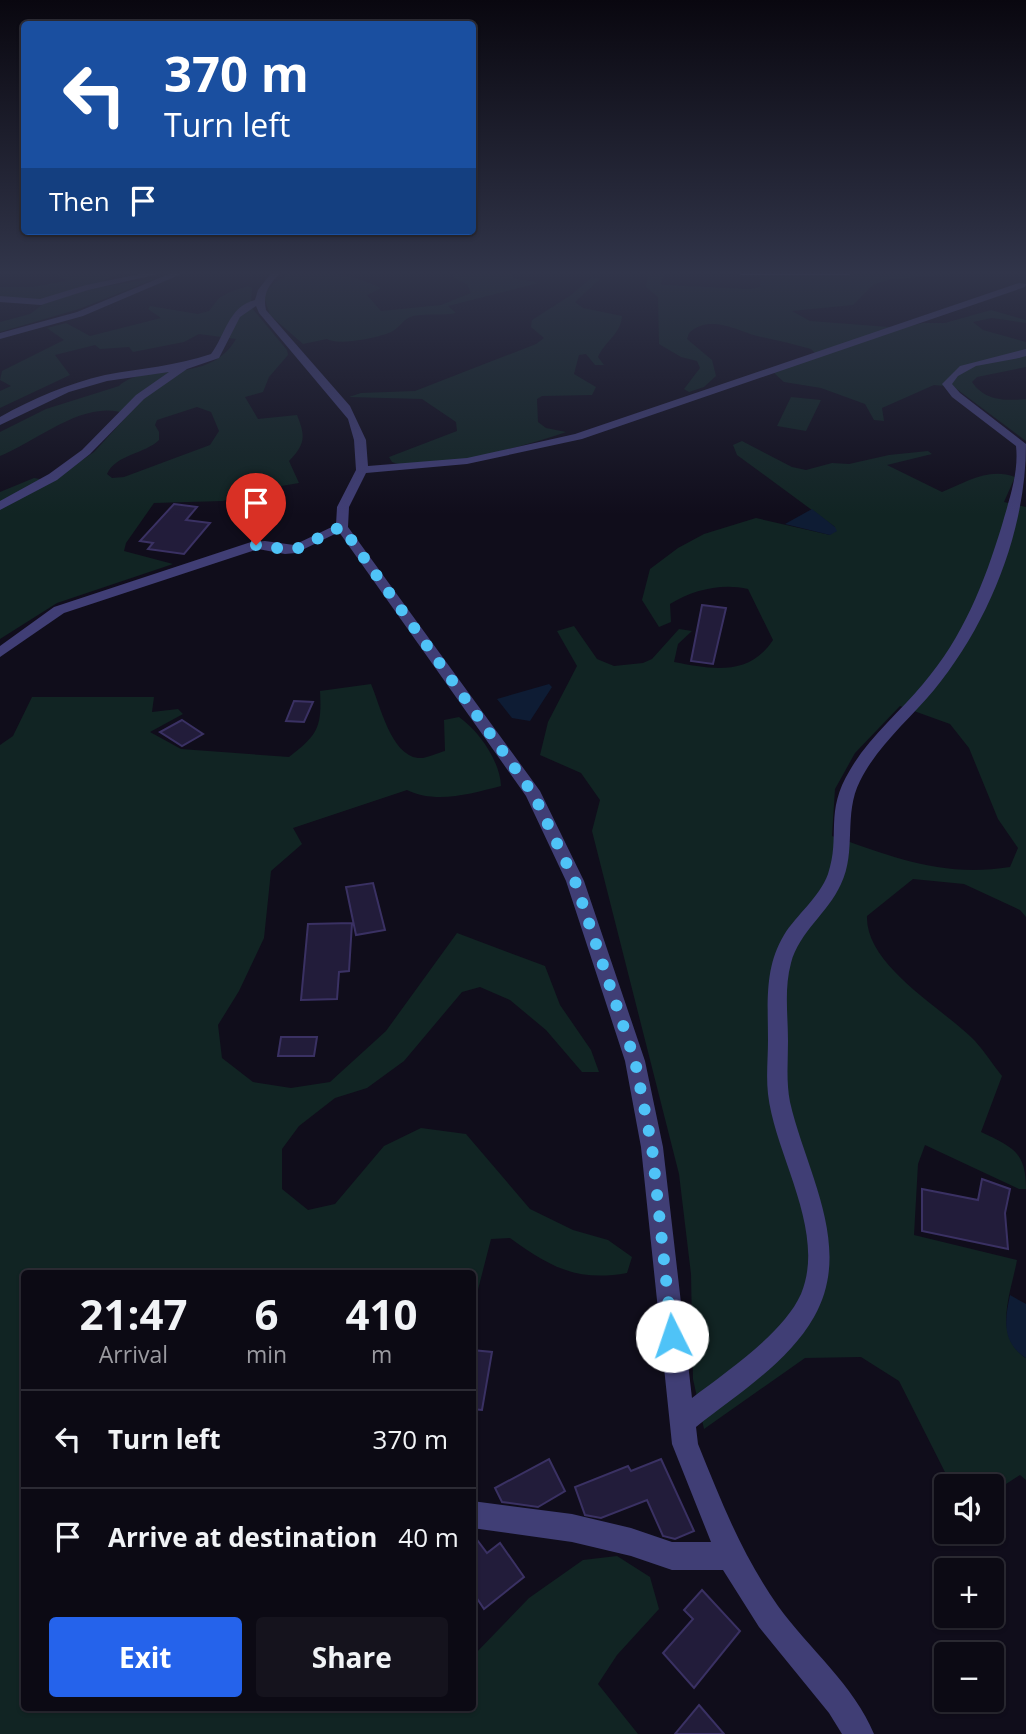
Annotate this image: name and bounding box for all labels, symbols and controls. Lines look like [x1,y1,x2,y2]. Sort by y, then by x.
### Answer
text: 370 m [164,40,309,106]
icon: left [49,49,140,140]
text: Turn left [164,103,290,146]
icon: arrive [124,182,162,220]
text: Then [49,183,110,219]
pin [226,473,286,545]
icon: arrive [237,484,275,522]
text: 21:47 [79,1285,187,1342]
text: 6 [254,1285,279,1342]
text: 410 [346,1285,418,1342]
position arrow [635,1299,709,1373]
text: Arrival [99,1338,168,1370]
text: min [246,1338,287,1370]
text: m [371,1338,392,1370]
icon: left [49,1420,87,1458]
text: Turn left [108,1421,220,1457]
text: 370 m [373,1421,448,1457]
map controls [934,1474,1004,1712]
button: sound [934,1474,1004,1544]
icon: arrive [49,1518,87,1556]
text: Arrive at destination [108,1519,377,1555]
text: 40 m [398,1519,459,1555]
button: + [934,1558,1004,1628]
button: Exit [49,1617,242,1697]
button: Share [256,1617,448,1697]
button: − [934,1642,1004,1712]

